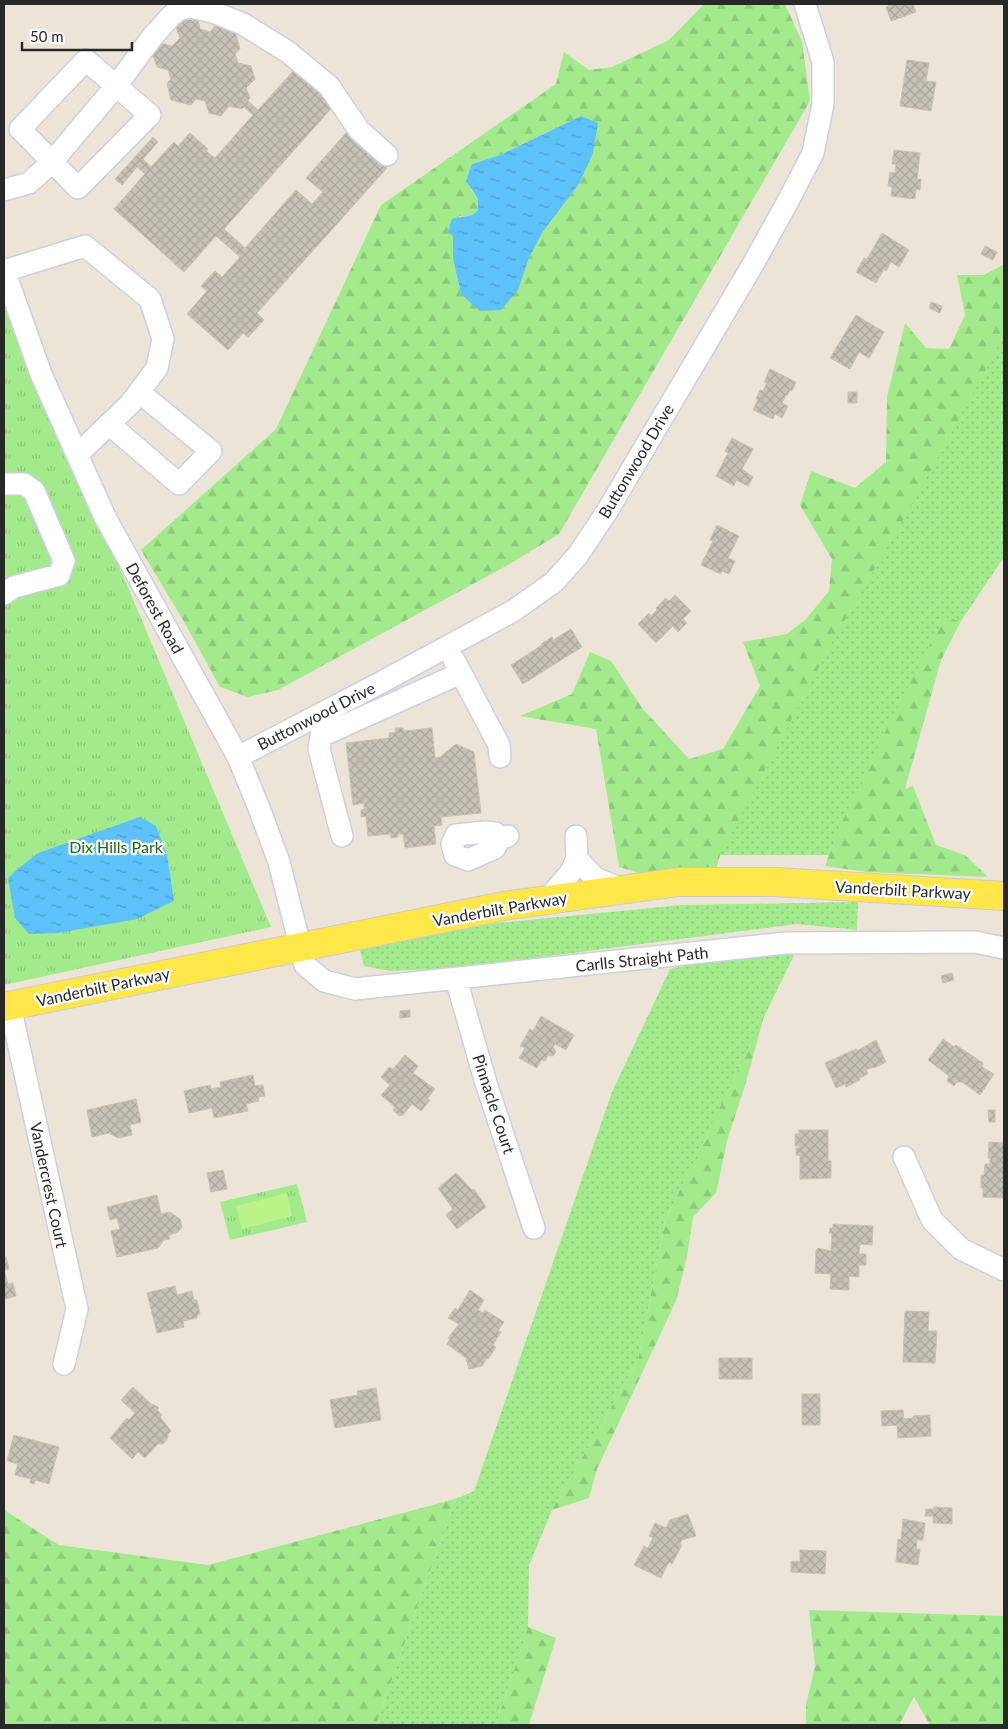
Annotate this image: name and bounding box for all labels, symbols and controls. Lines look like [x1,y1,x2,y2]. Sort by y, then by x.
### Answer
scale bar [22,20,132,52]
text: 50 m [30,27,64,45]
street label: Buttonwood Drive [594,400,677,521]
street label: Deforest Road [123,559,188,657]
street label: Buttonwood Drive [254,678,378,753]
park label: Dix Hills Park [69,837,164,856]
street label: Vanderbilt Parkway [835,876,972,903]
street label: Vanderbilt Parkway [431,887,569,930]
street label: Carlls Straight Path [575,942,709,975]
street label: Vanderbilt Parkway [34,963,172,1010]
street label: Pinnacle Court [469,1052,520,1156]
street label: Vandercrest Court [27,1120,72,1250]

